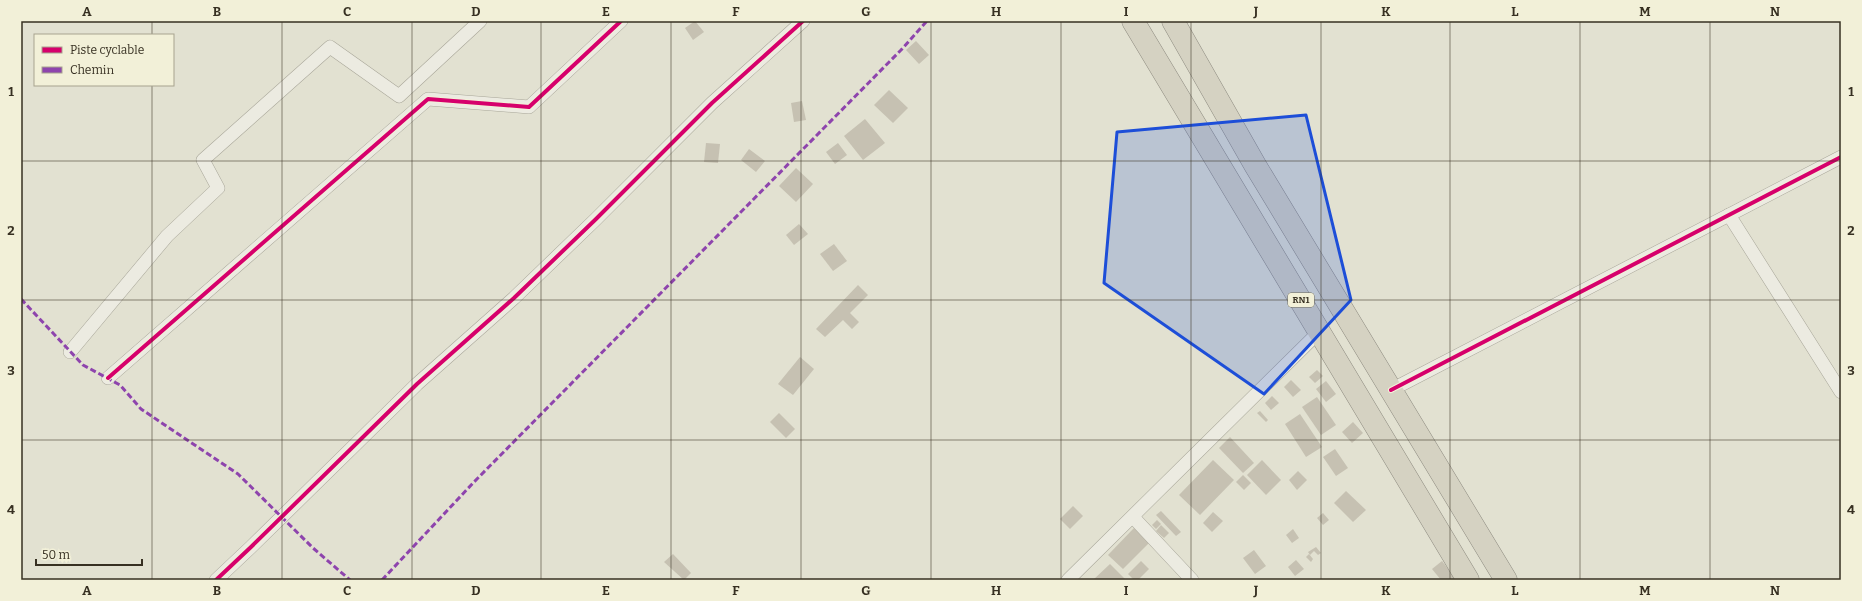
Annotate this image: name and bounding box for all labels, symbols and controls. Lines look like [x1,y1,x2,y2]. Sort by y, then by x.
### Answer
text: A [82,4,92,19]
text: B [213,4,221,19]
text: C [343,4,351,19]
text: D [471,4,481,19]
text: E [602,4,610,19]
text: F [732,4,740,19]
text: G [861,4,871,19]
text: H [991,4,1001,19]
text: I [1124,4,1129,19]
text: J [1253,4,1259,19]
text: K [1381,4,1391,19]
text: L [1511,4,1519,19]
text: M [1639,4,1651,19]
text: N [1770,4,1780,19]
legend [34,34,174,86]
text: Piste cyclable [70,43,144,57]
text: Chemin [70,63,114,77]
text: 1 [8,84,14,99]
text: 1 [1848,84,1854,99]
text: 2 [7,223,15,238]
text: 2 [1847,223,1855,238]
road number: RN1 [1288,293,1314,307]
text: 3 [7,363,15,378]
text: 3 [1847,363,1855,378]
text: 4 [7,502,15,517]
text: 4 [1847,502,1855,517]
scale bar [36,541,142,567]
text: 50 m [42,548,71,562]
text: A [82,583,92,598]
text: B [213,583,221,598]
text: C [343,583,351,598]
text: D [471,583,481,598]
text: E [602,583,610,598]
text: F [732,583,740,598]
text: G [861,583,871,598]
text: H [991,583,1001,598]
text: I [1124,583,1129,598]
text: J [1253,583,1259,598]
text: K [1381,583,1391,598]
text: L [1511,583,1519,598]
text: M [1639,583,1651,598]
text: N [1770,583,1780,598]

